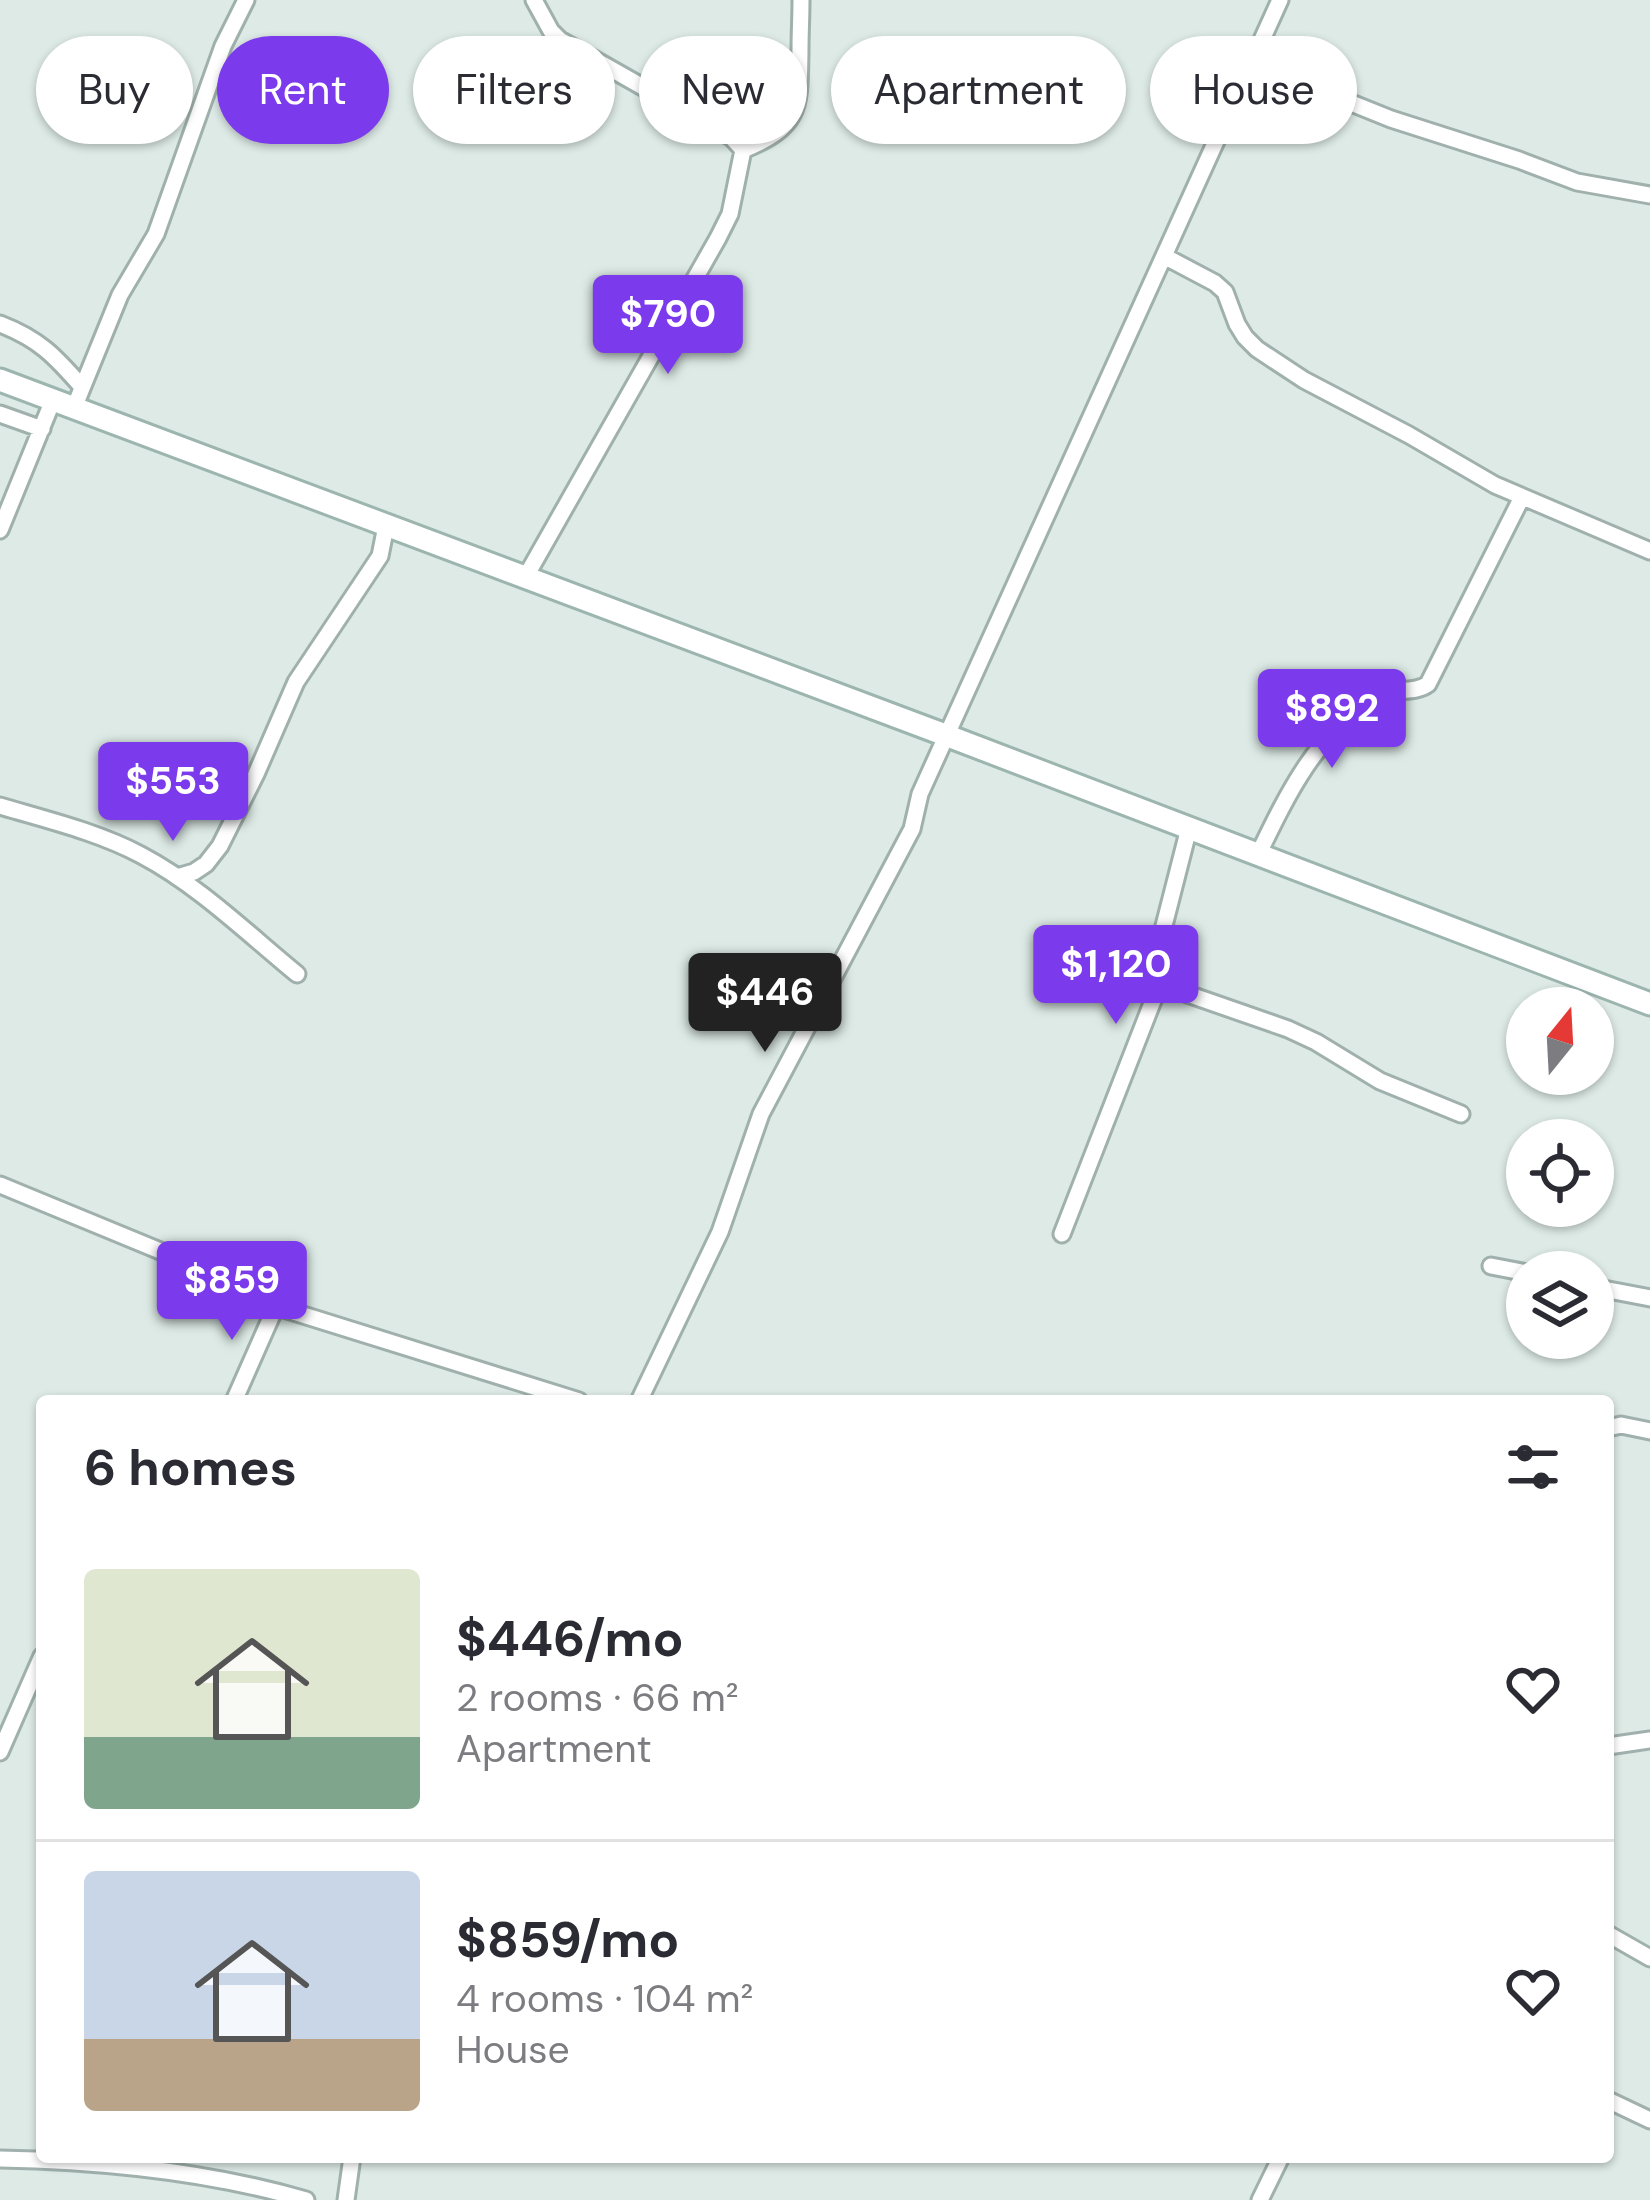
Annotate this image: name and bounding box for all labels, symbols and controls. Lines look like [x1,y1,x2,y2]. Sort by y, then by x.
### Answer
chip: Buy [36,36,193,144]
chip: Rent [217,36,389,144]
chip: Filters [413,36,615,144]
chip: New [639,36,807,144]
chip: Apartment [831,36,1126,144]
chip: House [1150,36,1357,144]
pin: $790 [597,275,739,377]
text: $790 [620,288,716,339]
pin: $892 [1261,669,1403,771]
text: $892 [1285,682,1379,733]
pin: $553 [102,742,244,844]
text: $553 [125,755,221,806]
pin: $1,120 [1018,925,1214,1027]
text: $1,120 [1060,938,1172,989]
pin: $446 [694,953,836,1055]
text: $446 [716,966,814,1017]
north arrow [1506,987,1614,1095]
map controls [1506,987,1614,1359]
button: locate [1506,1119,1614,1227]
pin: $859 [161,1241,303,1343]
button: layers [1506,1251,1614,1359]
text: $859 [184,1254,280,1305]
text: 6 homes [84,1434,297,1501]
icon: filters [1500,1434,1566,1500]
text: $446/mo [456,1605,684,1672]
icon: home [180,1617,324,1761]
icon: heart [1500,1656,1566,1722]
text: 2 rooms · 66 m² [456,1672,739,1723]
text: Apartment [456,1723,652,1774]
text: $859/mo [456,1906,679,1973]
icon: home [180,1919,324,2063]
icon: heart [1500,1958,1566,2024]
text: 4 rooms · 104 m² [456,1973,753,2024]
text: House [456,2024,570,2075]

